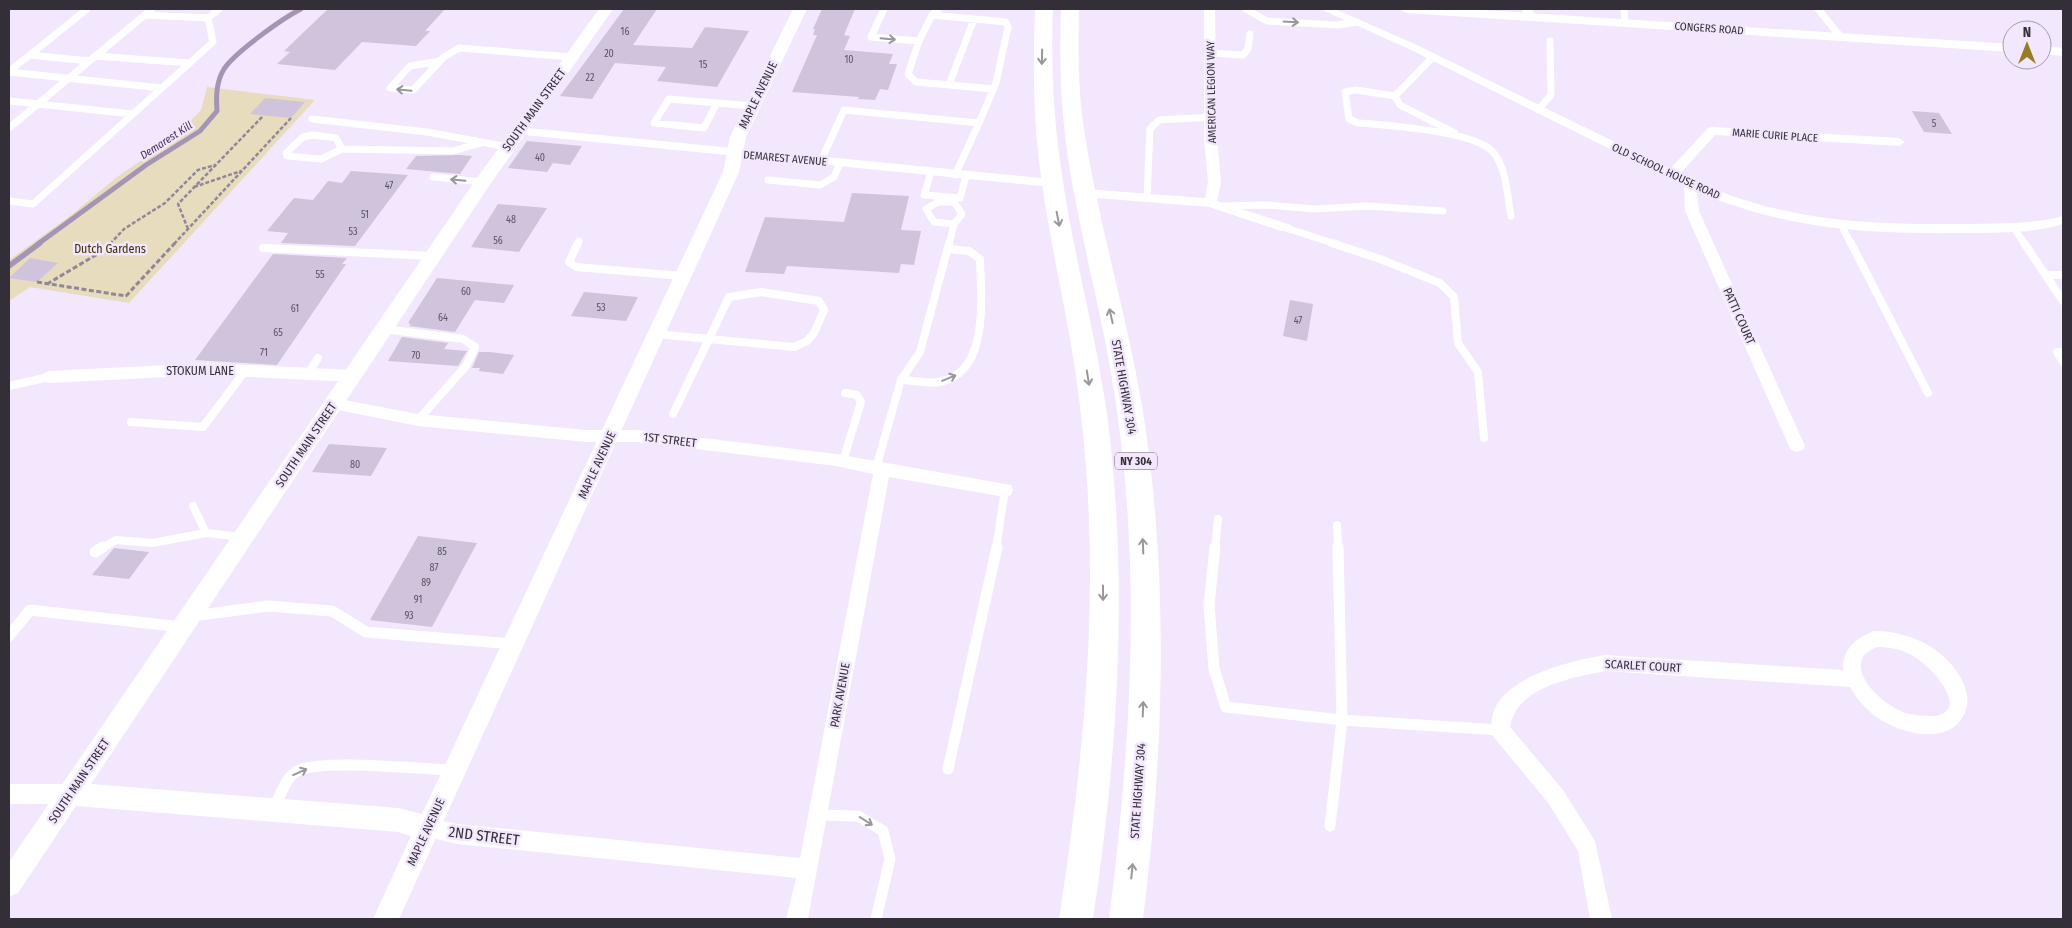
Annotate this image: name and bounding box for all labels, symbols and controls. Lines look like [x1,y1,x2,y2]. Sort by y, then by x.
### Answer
one-way arrow [1283,18,1299,27]
street label: CONGERS ROAD [1674,20,1744,37]
north arrow [2002,20,2052,70]
text: N [2023,24,2031,41]
house number: 16 [621,26,629,38]
one-way arrow [880,34,896,43]
street label: AMERICAN LEGION WAY [1204,40,1219,143]
house number: 20 [604,48,614,60]
one-way arrow [1037,49,1047,65]
house number: 10 [844,54,854,66]
house number: 15 [699,59,708,71]
street label: MAPLE AVENUE [736,59,780,131]
street label: SOUTH MAIN STREET [499,66,569,154]
house number: 22 [586,72,595,84]
one-way arrow [396,85,412,94]
house number: 5 [1932,118,1937,130]
water label: Demarest Kill [138,119,195,162]
street label: MARIE CURIE PLACE [1732,126,1818,145]
street label: OLD SCHOOL HOUSE ROAD [1610,141,1722,202]
street label: DEMAREST AVENUE [743,148,827,169]
house number: 40 [535,152,545,164]
one-way arrow [450,175,466,184]
house number: 47 [385,180,393,192]
house number: 51 [361,209,369,221]
one-way arrow [1054,210,1063,226]
house number: 48 [506,214,516,226]
house number: 53 [348,226,358,238]
house number: 56 [493,235,503,247]
park label: Dutch Gardens [74,242,146,256]
house number: 55 [315,269,325,281]
street label: PATTI COURT [1720,285,1758,347]
house number: 60 [461,286,471,298]
house number: 53 [596,302,606,314]
house number: 61 [291,303,299,315]
one-way arrow [1106,309,1115,325]
house number: 64 [438,312,448,324]
house number: 47 [1294,315,1302,327]
house number: 65 [273,327,283,339]
street label: STATE HIGHWAY 304 [1109,339,1139,436]
house number: 71 [260,347,268,359]
house number: 70 [411,350,421,362]
street label: STOKUM LANE [166,364,234,378]
one-way arrow [1084,370,1094,386]
one-way arrow [941,373,956,383]
street label: SOUTH MAIN STREET [273,400,340,490]
street label: MAPLE AVENUE [575,429,619,501]
street label: 1ST STREET [643,430,698,450]
road number: NY 304 [1115,452,1157,470]
house number: 80 [350,459,360,471]
one-way arrow [1138,539,1147,555]
house number: 85 [437,546,447,558]
house number: 87 [430,562,438,574]
house number: 89 [421,577,431,589]
one-way arrow [1098,584,1108,600]
house number: 91 [414,594,422,606]
house number: 93 [404,610,414,622]
street label: SCARLET COURT [1604,657,1682,675]
street label: PARK AVENUE [827,661,853,728]
one-way arrow [1139,701,1148,717]
street label: SOUTH MAIN STREET [46,736,113,826]
street label: STATE HIGHWAY 304 [1128,742,1148,839]
one-way arrow [292,767,307,776]
street label: MAPLE AVENUE [404,796,448,868]
one-way arrow [858,816,872,826]
street label: 2ND STREET [448,823,520,849]
one-way arrow [1127,863,1137,879]

